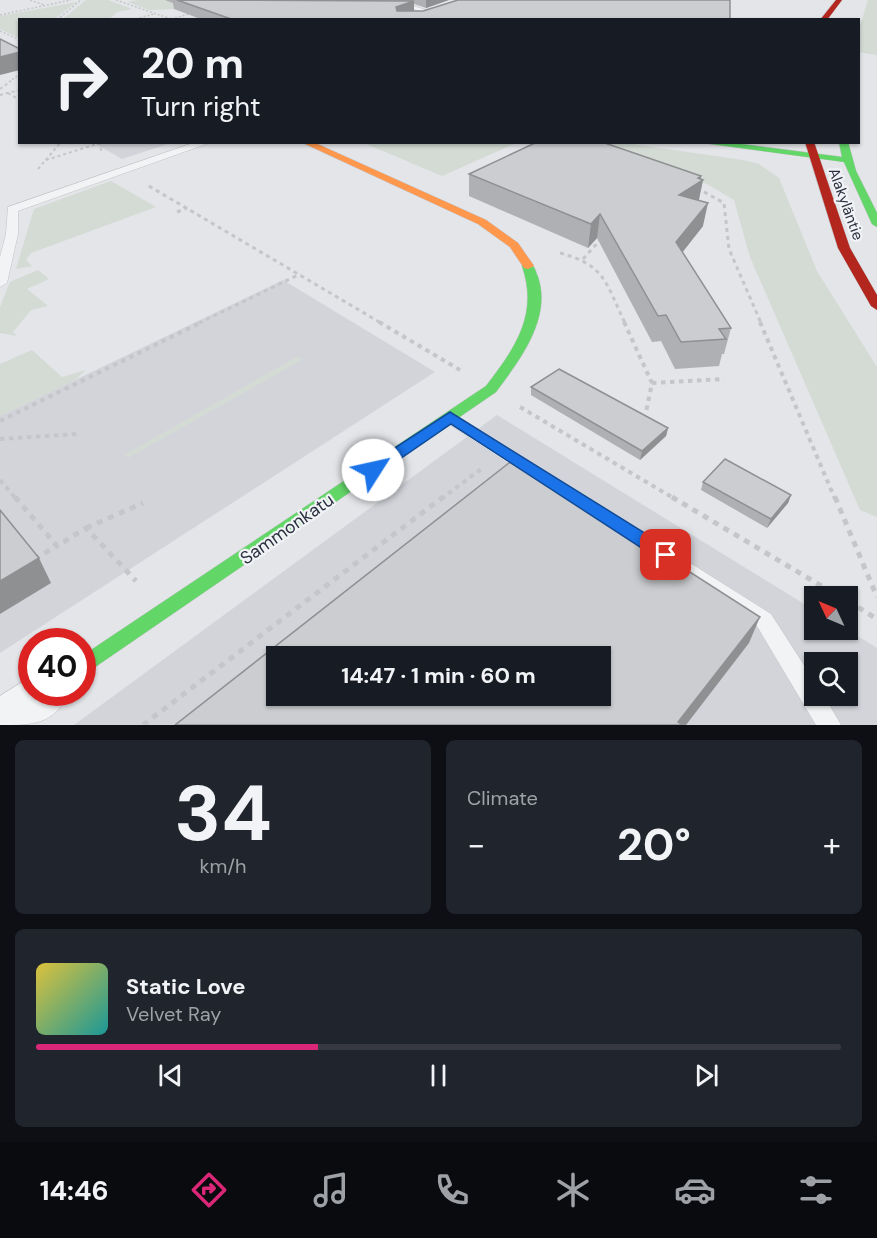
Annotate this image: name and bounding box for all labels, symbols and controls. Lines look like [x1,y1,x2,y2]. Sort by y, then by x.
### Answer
text: 20 m [141,36,244,91]
icon: right [42,42,120,120]
text: Turn right [141,89,261,124]
street label: Alakyläntie [824,165,868,243]
position arrow [341,438,405,502]
street label: Sammonkatu [235,488,339,570]
pin [640,529,691,580]
icon: arrive [649,538,682,571]
north arrow [804,586,858,640]
map controls [804,586,858,706]
speed limit sign: 40 [18,628,96,706]
button: search [804,652,858,706]
text: 14:47 · 1 min · 60 m [341,661,536,690]
text: 34 [174,763,272,864]
text: Climate [467,785,538,811]
text: 20° [617,815,691,874]
text: − [467,823,485,866]
text: + [823,823,841,866]
text: km/h [199,853,247,879]
text: Static Love [126,972,246,1001]
text: Velvet Ray [126,1001,221,1027]
icon: previous [154,1059,187,1092]
icon: pause [422,1059,455,1092]
icon: next [690,1059,723,1092]
icon: directions [188,1169,230,1211]
icon: music [310,1169,352,1211]
icon: phone [431,1169,473,1211]
icon: climate [552,1169,594,1211]
icon: car [674,1169,716,1211]
icon: filters [795,1169,837,1211]
text: 14:46 [40,1173,109,1208]

